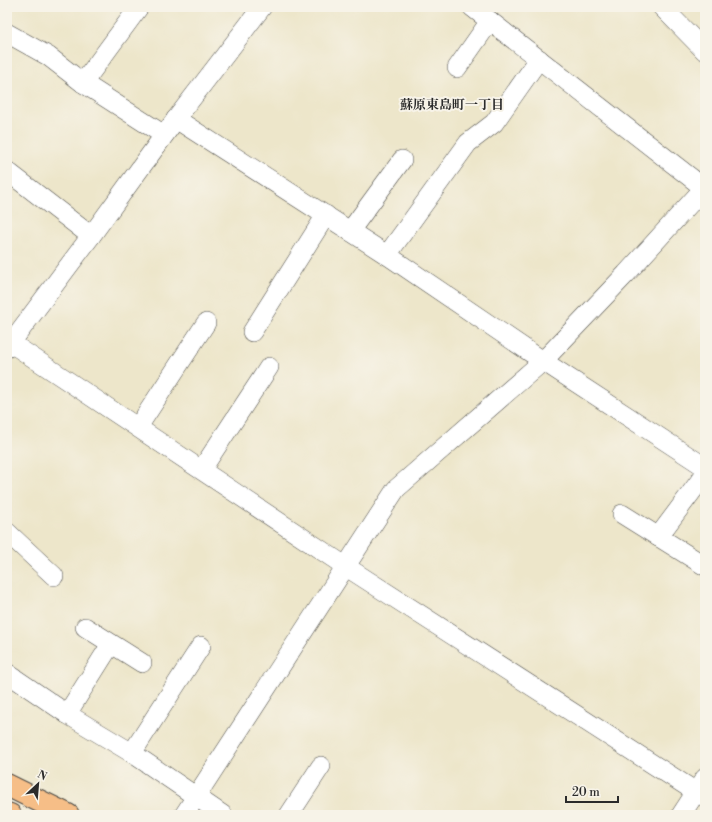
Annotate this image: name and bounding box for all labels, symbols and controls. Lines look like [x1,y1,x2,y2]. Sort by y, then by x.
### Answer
district label: 蘇原東島町一丁目 [400,97,504,113]
north arrow [18,764,58,804]
text: N [35,768,49,784]
scale bar [566,778,618,804]
text: 20 m [572,785,600,800]

